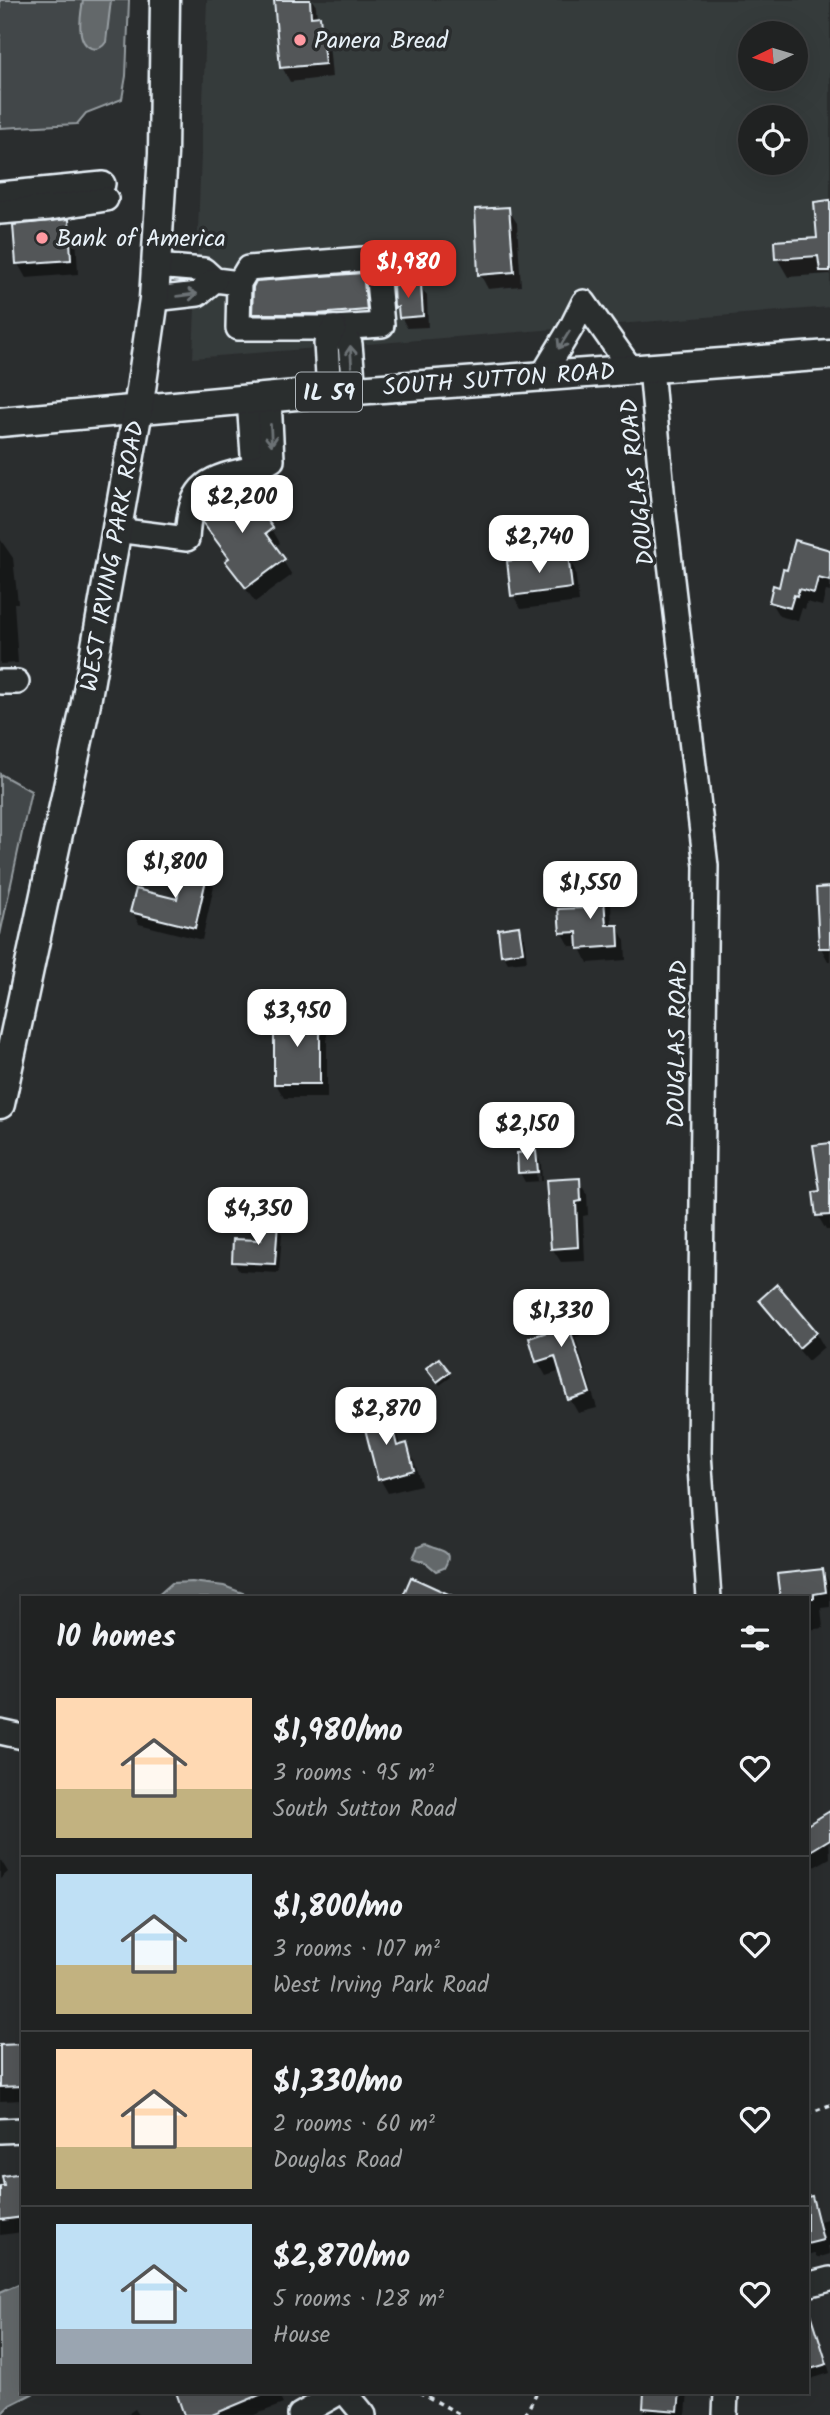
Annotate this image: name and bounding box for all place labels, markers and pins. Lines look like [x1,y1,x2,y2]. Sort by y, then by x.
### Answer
place label: Panera Bread [314,22,449,61]
marker: Panera Bread [292,32,308,48]
place label: Bank of America [56,220,226,259]
marker: Bank of America [34,230,50,246]
pin: $1,980 [351,240,465,300]
pin: $2,200 [185,476,299,535]
pin: $2,740 [482,516,596,575]
pin: $1,800 [118,841,232,900]
pin: $1,550 [533,862,647,921]
pin: $3,950 [240,990,354,1049]
pin: $2,150 [470,1102,584,1162]
pin: $4,350 [201,1188,315,1247]
pin: $1,330 [504,1290,618,1349]
pin: $2,870 [329,1388,443,1447]

